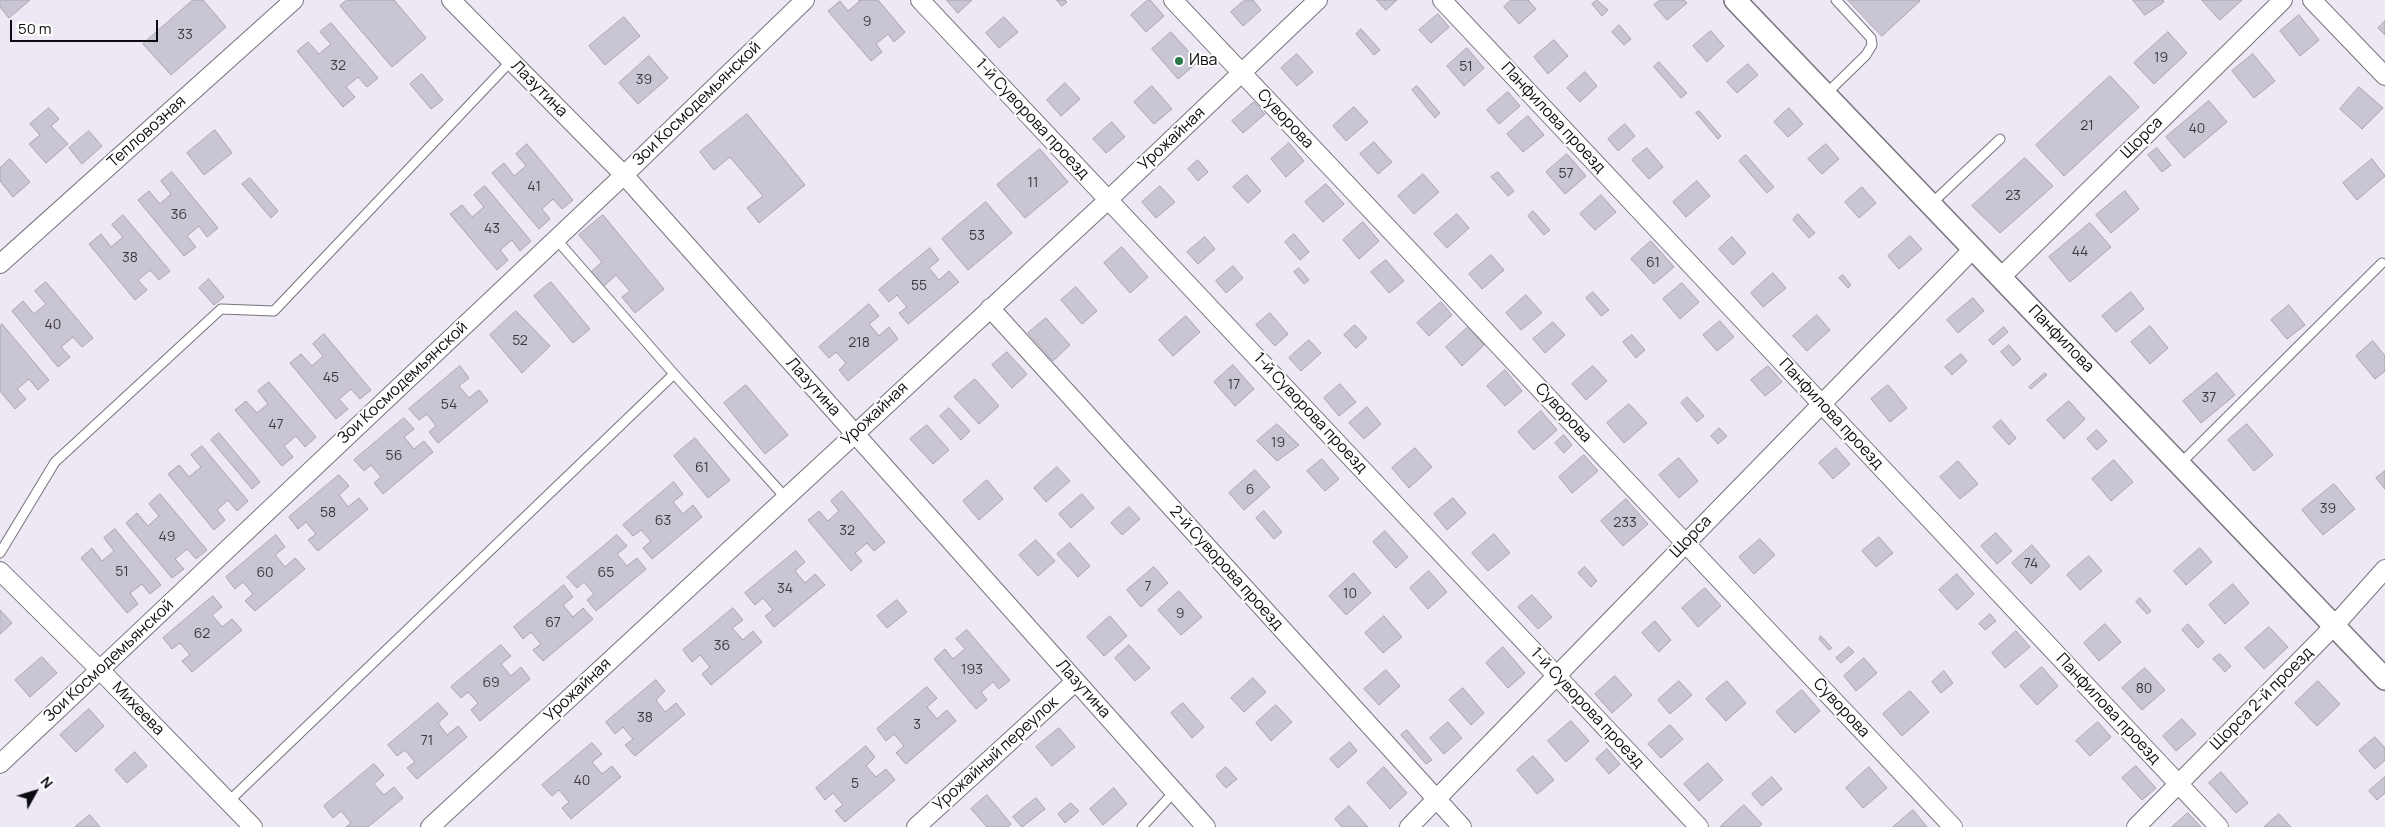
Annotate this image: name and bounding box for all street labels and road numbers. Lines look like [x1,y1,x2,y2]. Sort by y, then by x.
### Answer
street label: Зои Космодемьянской [629,38,765,170]
street label: 1-й Суворова проезд [971,55,1093,183]
street label: Лазутина [507,57,571,121]
street label: Панфилова проезд [1497,59,1609,177]
street label: Суворова [1253,85,1317,153]
street label: Тепловозная [104,92,190,172]
street label: Урожайная [1135,103,1209,175]
street label: Щорса [2117,113,2167,163]
street label: Панфилова [2024,301,2098,377]
street label: Зои Космодемьянской [334,318,472,448]
street label: 1-й Суворова проезд [1249,349,1371,477]
street label: Лазутина [782,354,844,420]
street label: Панфилова проезд [1775,355,1887,473]
street label: Урожайная [838,378,912,450]
street label: Суворова [1531,379,1595,447]
street label: 2-й Суворова проезд [1165,502,1287,634]
street label: Щорса [1666,512,1716,562]
street label: Зои Космодемьянской [40,596,178,726]
street label: 1-й Суворова проезд [1526,644,1648,772]
street label: Щорса 2-й проезд [2207,644,2317,754]
street label: Панфилова проезд [2052,650,2164,768]
street label: Урожайная [541,654,615,726]
street label: Лазутина [1052,656,1114,722]
street label: Суворова [1809,674,1873,742]
street label: Михеева [108,678,168,740]
street label: Урожайный переулок [930,693,1062,815]

